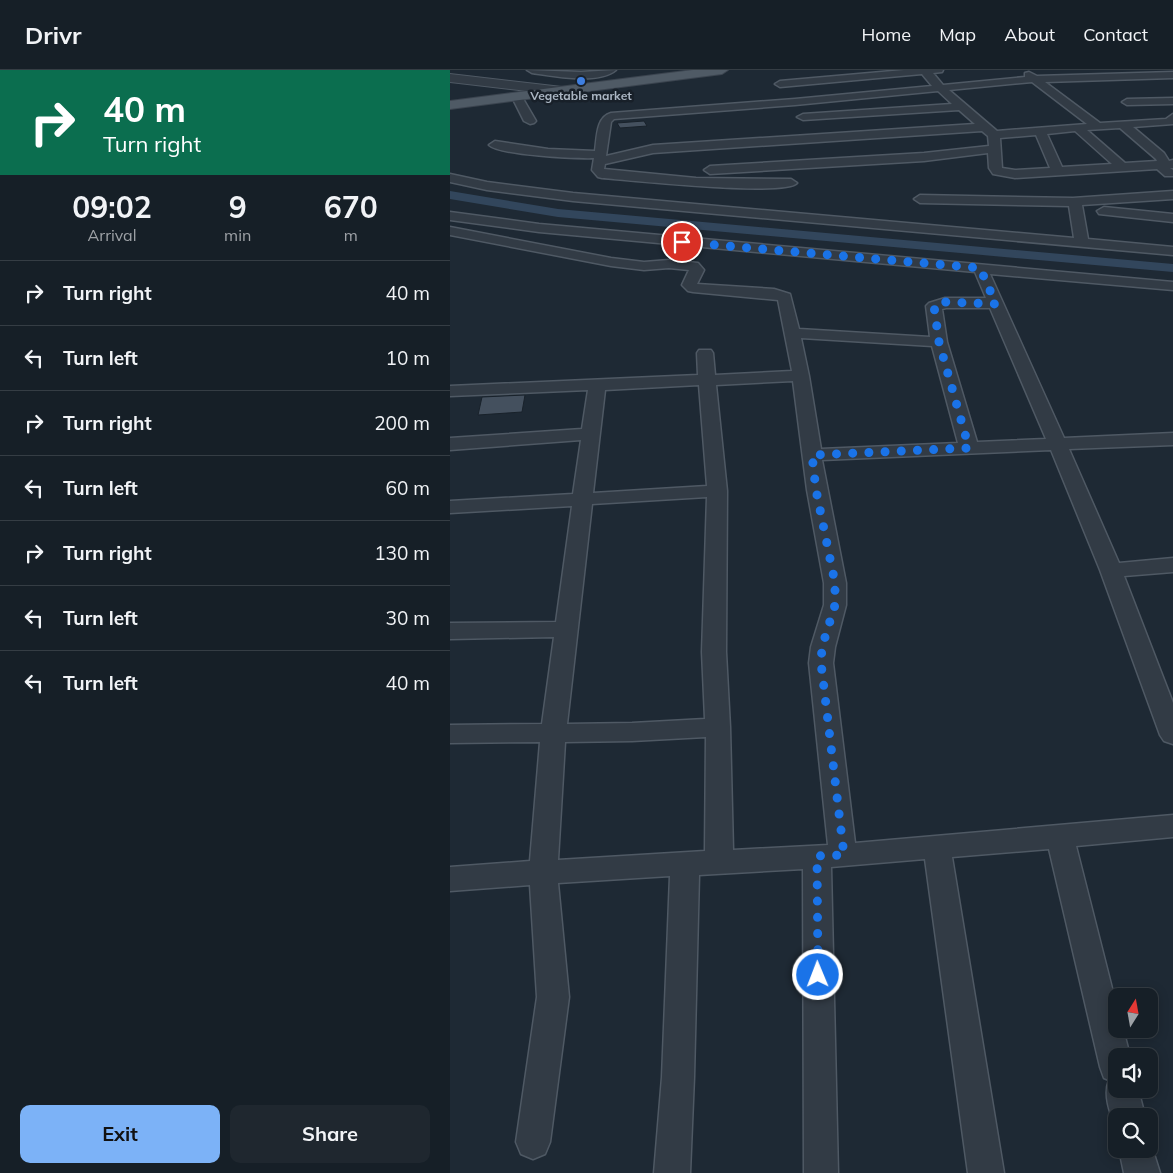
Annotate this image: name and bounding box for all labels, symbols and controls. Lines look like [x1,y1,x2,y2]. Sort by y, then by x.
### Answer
text: Drivr [25,20,81,50]
text: Home [861,23,911,46]
text: Map [939,23,976,46]
text: About [1004,23,1055,46]
text: Contact [1083,23,1148,46]
marker: Vegetable market [575,75,587,87]
text: 40 m [103,87,186,131]
place label: Vegetable market [529,88,632,103]
icon: right [20,90,85,155]
text: Turn right [103,130,201,158]
text: 09:02 [72,188,152,226]
text: 9 [229,188,247,226]
text: 670 [324,188,378,226]
pin [661,221,703,263]
text: Arrival [88,225,137,245]
text: min [224,225,251,245]
text: m [344,225,358,245]
icon: arrive [668,228,696,256]
icon: right [20,279,48,307]
text: Turn right [63,281,152,305]
text: 40 m [386,281,430,305]
icon: left [20,344,48,372]
text: Turn left [63,346,138,370]
text: 10 m [386,346,430,370]
icon: right [20,409,48,437]
text: Turn right [63,411,152,435]
text: 200 m [374,411,430,435]
icon: left [20,474,48,502]
text: Turn left [63,476,138,500]
text: 60 m [386,476,430,500]
icon: right [20,539,48,567]
text: Turn right [63,541,152,565]
text: 130 m [374,541,430,565]
icon: left [20,604,48,632]
text: Turn left [63,606,138,630]
text: 30 m [386,606,430,630]
icon: left [20,669,48,697]
text: Turn left [63,671,138,695]
text: 40 m [386,671,430,695]
position arrow [791,948,843,1000]
north arrow [1108,988,1158,1038]
map controls [1108,988,1158,1158]
button: sound [1108,1048,1158,1098]
button: Exit [20,1105,220,1163]
button: Share [230,1105,430,1163]
button: search [1108,1108,1158,1158]

